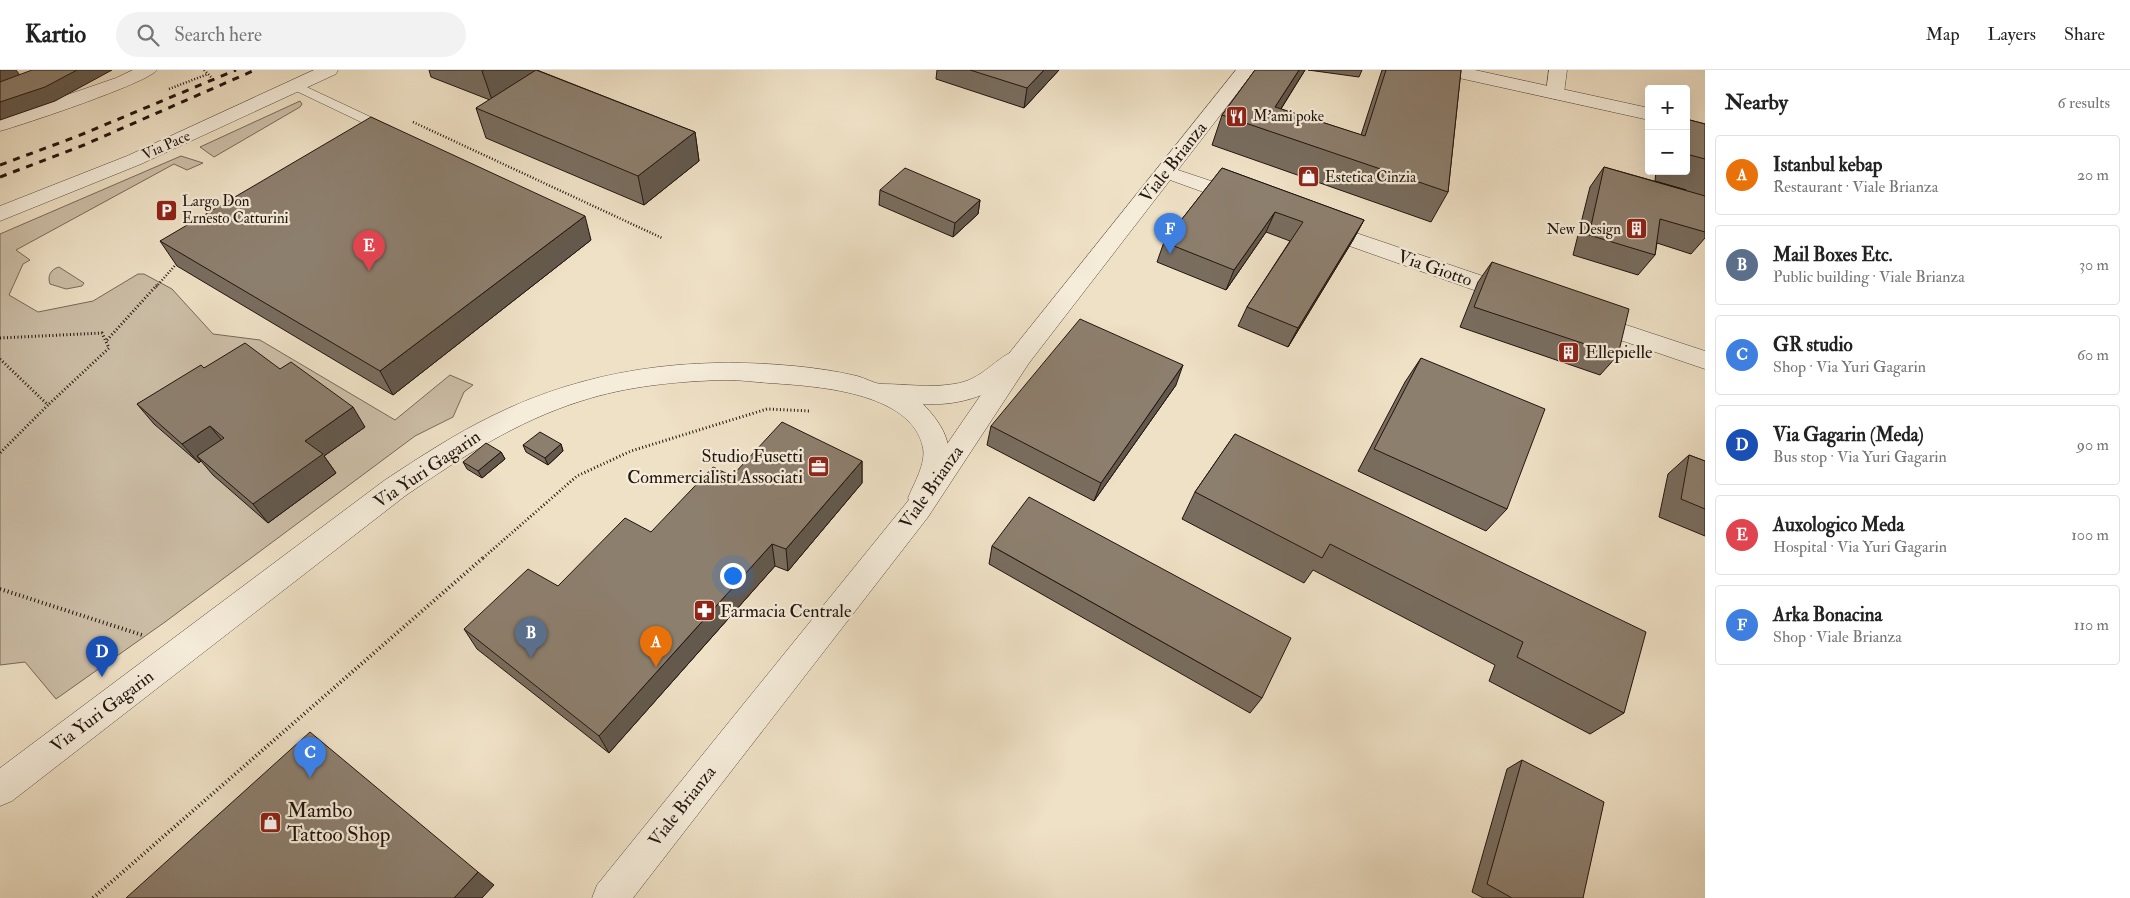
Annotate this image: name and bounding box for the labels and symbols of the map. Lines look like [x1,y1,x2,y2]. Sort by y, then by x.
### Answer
restaurant icon: M'ami poke [1225,104,1249,128]
place label: M'ami poke [1253,107,1324,127]
street label: Viale Brianza [1135,117,1213,207]
street label: Via Pace [139,126,193,164]
shop icon: Estetica Cinzia [1297,165,1321,189]
place label: Estetica Cinzia [1325,168,1417,187]
place label: Largo Don Ernesto Catturini [182,192,289,228]
parking icon: Largo Don Ernesto Catturini [154,198,178,222]
pin: F [1154,213,1186,254]
building icon: New Design [1625,217,1649,241]
place label: New Design [1546,220,1621,239]
pin: E [353,230,385,271]
street label: Via Giotto [1394,245,1475,292]
building icon: Ellepielle [1557,340,1581,364]
place label: Ellepielle [1585,341,1653,364]
street label: Via Yuri Gagarin [370,425,485,514]
street label: Viale Brianza [894,441,969,533]
place label: Studio Fusetti Commercialisti Associati [627,445,803,489]
office icon: Studio Fusetti Commercialisti Associati [807,454,831,478]
your location [720,563,746,589]
pharmacy icon: Farmacia Centrale [692,599,716,623]
place label: Farmacia Centrale [720,600,852,623]
pin: B [515,617,547,658]
pin: A [640,626,672,667]
pin: D [86,636,118,677]
street label: Via Yuri Gagarin [46,665,159,758]
pin: C [294,737,326,778]
street label: Viale Brianza [644,761,722,851]
place label: Mambo Tattoo Shop [287,797,390,848]
shop icon: Mambo Tattoo Shop [259,810,283,834]

